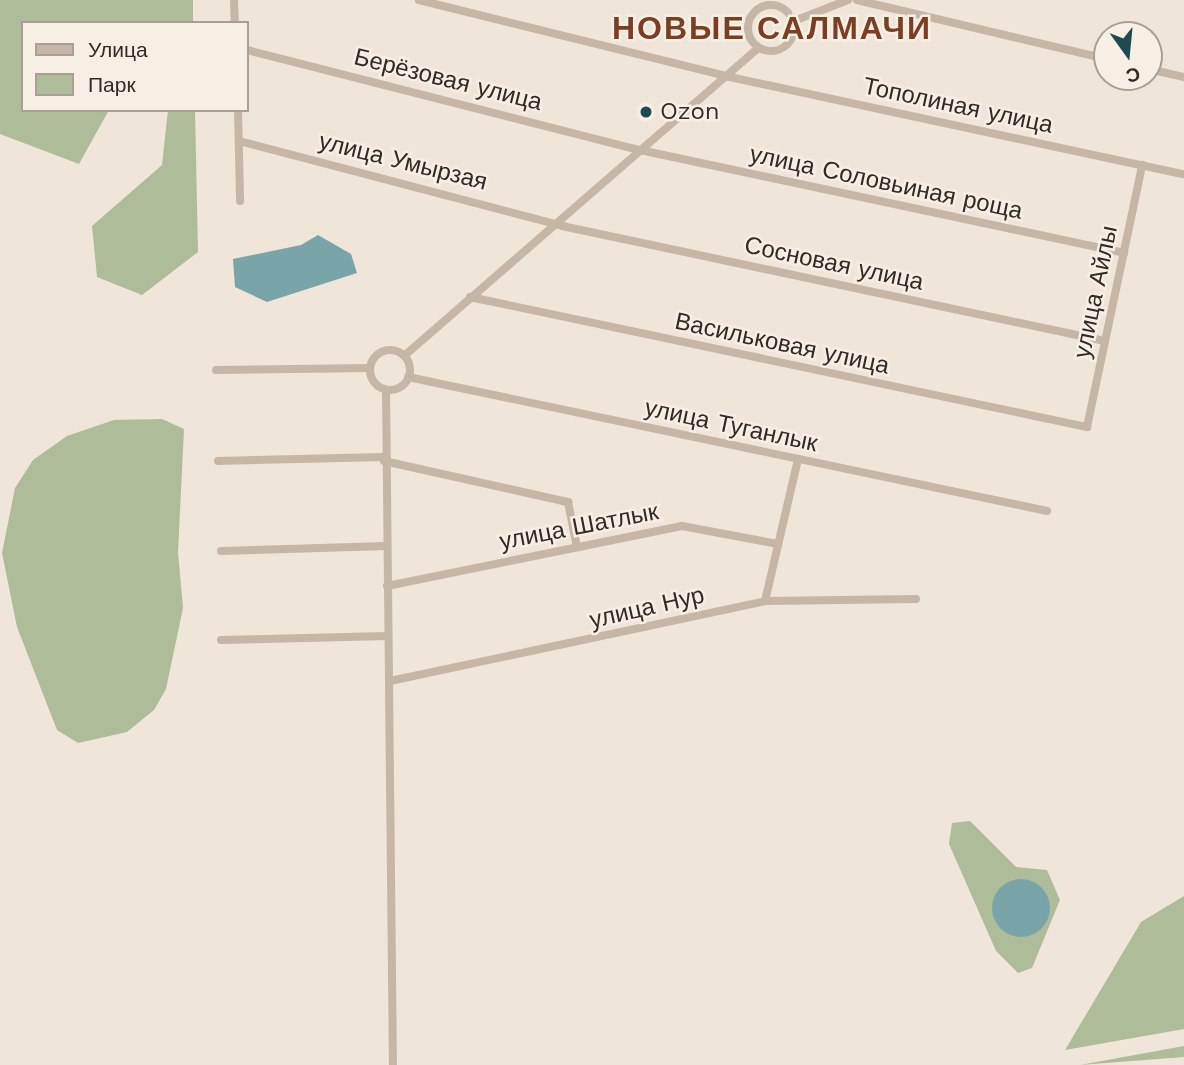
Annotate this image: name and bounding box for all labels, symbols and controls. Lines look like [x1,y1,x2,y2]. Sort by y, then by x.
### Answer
district label: НОВЫЕ САЛМАЧИ [614,9,930,47]
legend [21,21,248,112]
north arrow [1093,21,1163,91]
text: Улица [88,37,148,62]
street label: Берёзовая улица [351,43,545,117]
text: С [1123,62,1143,88]
text: Парк [88,72,136,97]
street label: Тополиная улица [861,72,1055,140]
place label: Ozon [660,98,720,126]
marker: Ozon [638,104,654,120]
street label: улица Умырзая [316,127,490,197]
street label: улица Соловьиная роща [747,140,1025,226]
street label: улица Айлы [1068,223,1124,361]
street label: Сосновая улица [742,231,926,297]
street label: Васильковая улица [672,307,892,381]
street label: улица Туганлык [642,394,820,458]
street label: улица Шатлык [497,497,661,557]
street label: улица Нур [587,581,707,635]

